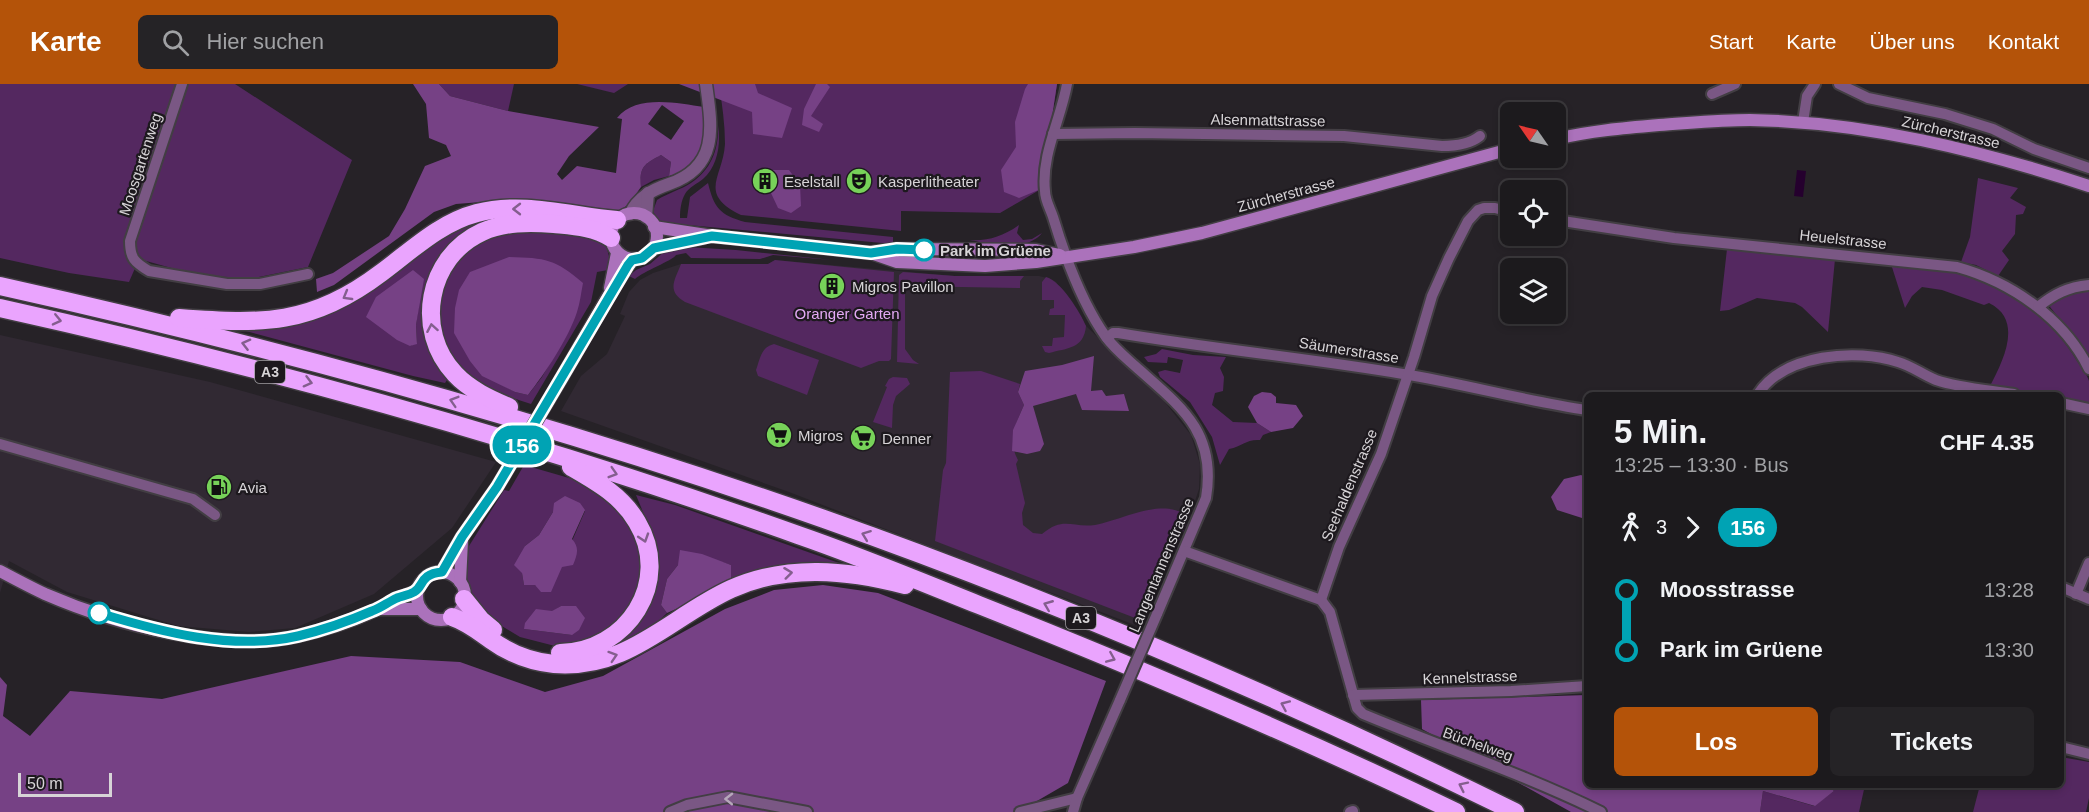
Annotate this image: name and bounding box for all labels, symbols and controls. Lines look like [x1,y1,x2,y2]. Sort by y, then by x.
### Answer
search box [138,15,558,69]
text: Karte [30,26,102,57]
icon: search [159,26,192,59]
text: Hier suchen [207,29,324,54]
text: Start [1709,30,1753,53]
text: Karte [1786,30,1837,53]
text: Über uns [1870,30,1955,53]
text: Kontakt [1988,30,2059,53]
north arrow [1500,102,1566,168]
map controls [1500,102,1566,324]
street label: Alsenmattstrasse [1210,110,1326,130]
street label: Moosgartenweg [115,111,165,217]
street label: Zürcherstrasse [1900,112,2002,152]
building icon: Eselstall [750,166,780,196]
theatre icon: Kasperlitheater [844,166,874,196]
place label: Eselstall [784,173,840,190]
place label: Kasperlitheater [878,173,979,190]
street label: Zürcherstrasse [1235,173,1337,215]
button: locate [1500,180,1566,246]
one-way arrow [513,203,522,215]
street label: Heuelstrasse [1799,226,1887,252]
marker: Park im Grüene [913,239,935,261]
place label: Park im Grüene [940,242,1051,259]
button: layers [1500,258,1566,324]
building icon: Migros Pavillon [817,271,847,301]
place label: Migros Pavillon [852,278,954,295]
one-way arrow [343,288,354,300]
park label: Oranger Garten [794,305,900,322]
one-way arrow [52,313,62,326]
one-way arrow [426,323,439,333]
street label: Säumerstrasse [1298,334,1400,366]
one-way arrow [241,339,252,351]
road number: A3 [255,361,285,383]
one-way arrow [302,375,312,387]
one-way arrow [450,396,460,408]
text: 5 Min. [1614,413,1708,450]
supermarket icon: Migros [764,420,794,450]
supermarket icon: Denner [848,423,878,453]
line badge: 156 [488,426,556,464]
street label: Seehaldenstrasse [1318,426,1380,544]
place label: Migros [798,427,843,444]
place label: Denner [882,430,931,447]
text: CHF 4.35 [1940,430,2034,455]
text: 156 [504,434,540,457]
text: 13:25 – 13:30 · Bus [1614,454,1789,476]
one-way arrow [607,466,618,478]
fuel station icon: Avia [204,472,234,502]
place label: Avia [238,479,268,496]
street label: Langentannenstrasse [1125,495,1197,635]
icon: walk [1614,511,1647,544]
icon: forward [1676,511,1709,544]
text: 3 [1656,516,1667,538]
text: 156 [1730,516,1765,539]
one-way arrow [861,530,872,542]
one-way arrow [636,532,649,543]
one-way arrow [783,568,792,580]
text: Moosstrasse [1660,577,1795,602]
text: 13:28 [1984,579,2034,601]
one-way arrow [1043,600,1054,612]
unlabelled marker [88,602,110,624]
road number: A3 [1066,607,1096,629]
text: Park im Grüene [1660,637,1823,662]
text: 13:30 [1984,639,2034,661]
one-way arrow [607,651,618,663]
one-way arrow [1104,651,1115,663]
street label: Kennelstrasse [1422,667,1518,687]
one-way arrow [1281,700,1292,712]
button: Los [1614,707,1818,776]
button: Tickets [1830,707,2034,776]
street label: Büchelweg [1441,723,1515,765]
scale bar [18,770,112,798]
text: 50 m [27,775,63,792]
one-way arrow [1458,782,1469,794]
one-way arrow [725,792,734,805]

